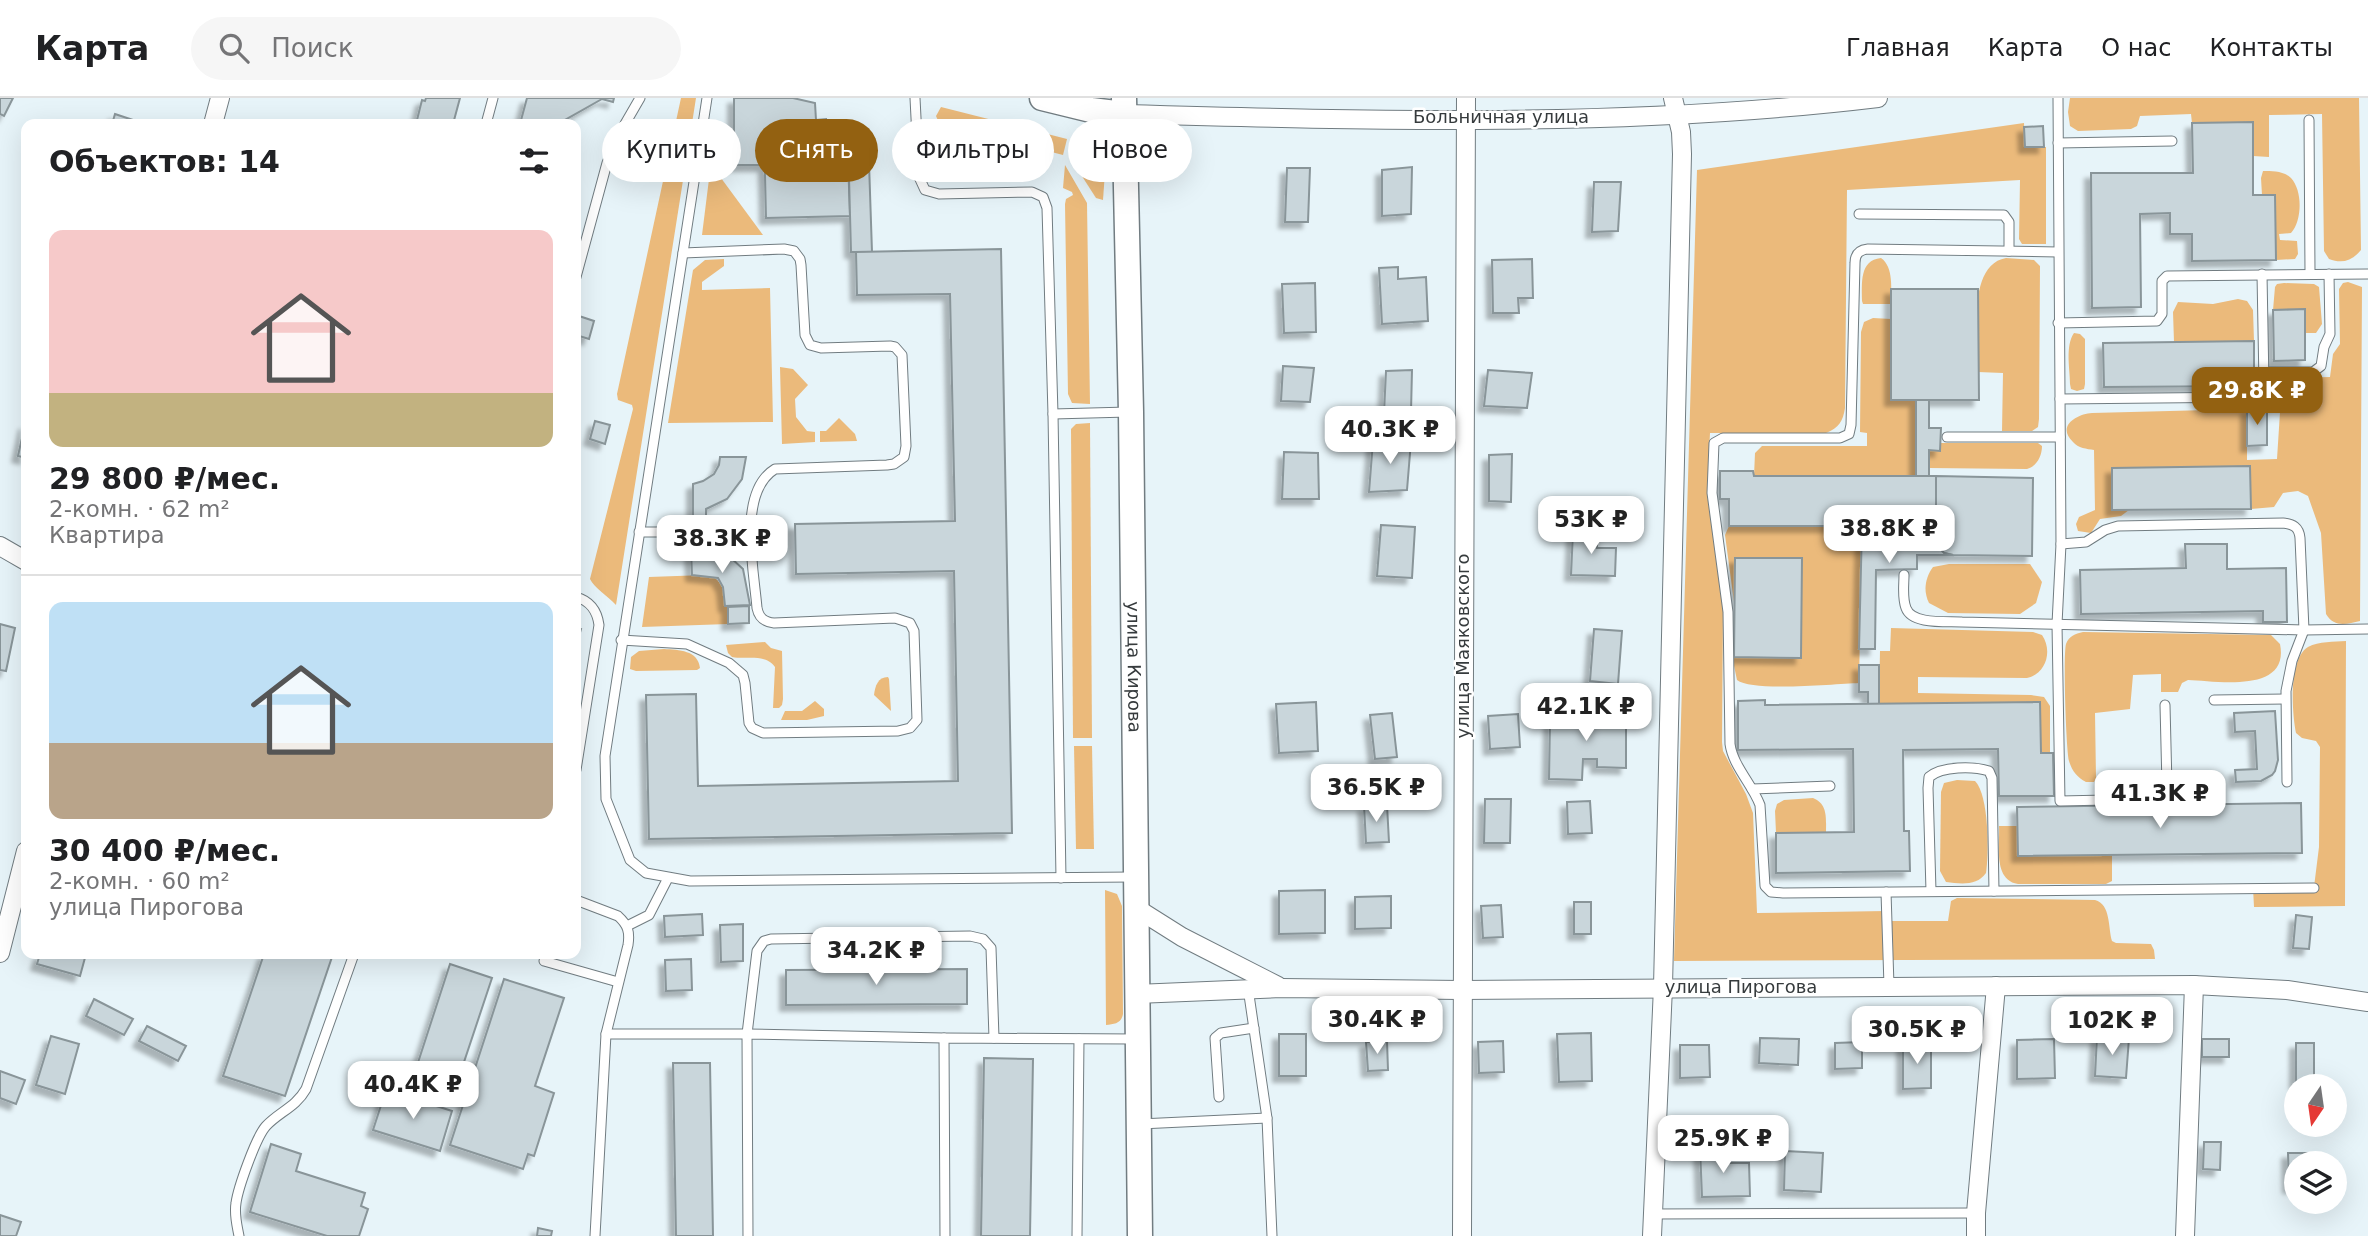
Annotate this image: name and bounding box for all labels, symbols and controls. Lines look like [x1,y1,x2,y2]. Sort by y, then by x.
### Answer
search box [191,17,681,80]
text: Карта [35,29,149,68]
icon: search [215,29,253,67]
text: Поиск [271,33,354,63]
text: Главная [1846,34,1950,62]
text: Карта [1988,34,2063,62]
text: О нас [2101,34,2171,62]
text: Контакты [2209,34,2333,62]
street label: Больничная улица [1413,106,1589,127]
chip: Купить [602,119,741,182]
chip: Снять [755,119,878,182]
chip: Фильтры [892,119,1054,182]
chip: Новое [1068,119,1192,182]
icon: filters [515,142,553,180]
text: Объектов: 14 [49,144,280,179]
icon: home [238,275,364,401]
pin: 29.8K ₽ [2192,368,2322,427]
text: 29.8K ₽ [2208,377,2306,403]
pin: 40.3K ₽ [1325,406,1455,466]
text: 40.3K ₽ [1341,416,1439,442]
text: 29 800 ₽/мес. [49,461,280,496]
text: 2-комн. · 62 m² [49,496,230,522]
pin: 53K ₽ [1542,496,1640,556]
pin: 38.8K ₽ [1824,505,1954,565]
text: 53K ₽ [1554,506,1628,532]
text: 38.8K ₽ [1840,515,1938,541]
pin: 38.3K ₽ [657,516,787,575]
text: Квартира [49,522,165,548]
text: 38.3K ₽ [673,525,771,551]
street label: улица Маяковского [1452,554,1473,739]
street label: улица Кирова [1123,601,1146,733]
icon: home [238,647,364,773]
pin: 42.1K ₽ [1521,684,1651,743]
text: 42.1K ₽ [1537,693,1635,719]
pin: 36.5K ₽ [1311,764,1441,824]
pin: 41.3K ₽ [2095,770,2225,830]
text: 36.5K ₽ [1327,774,1425,800]
text: 41.3K ₽ [2111,780,2209,806]
text: 30 400 ₽/мес. [49,833,280,868]
text: 2-комн. · 60 m² [49,868,230,894]
text: улица Пирогова [49,894,244,920]
pin: 34.2K ₽ [811,928,941,987]
text: 34.2K ₽ [827,937,925,963]
street label: улица Пирогова [1665,976,1817,997]
pin: 30.4K ₽ [1312,996,1442,1056]
pin: 102K ₽ [2055,998,2169,1057]
text: 30.4K ₽ [1328,1006,1426,1032]
pin: 30.5K ₽ [1852,1006,1982,1066]
text: 102K ₽ [2067,1007,2157,1033]
text: 30.5K ₽ [1868,1016,1966,1042]
pin: 40.4K ₽ [348,1062,478,1121]
text: 40.4K ₽ [364,1071,462,1097]
north arrow [2284,1074,2347,1138]
map controls [2284,1074,2347,1214]
pin: 25.9K ₽ [1658,1116,1788,1175]
text: 25.9K ₽ [1674,1125,1772,1151]
button: layers [2284,1151,2347,1214]

